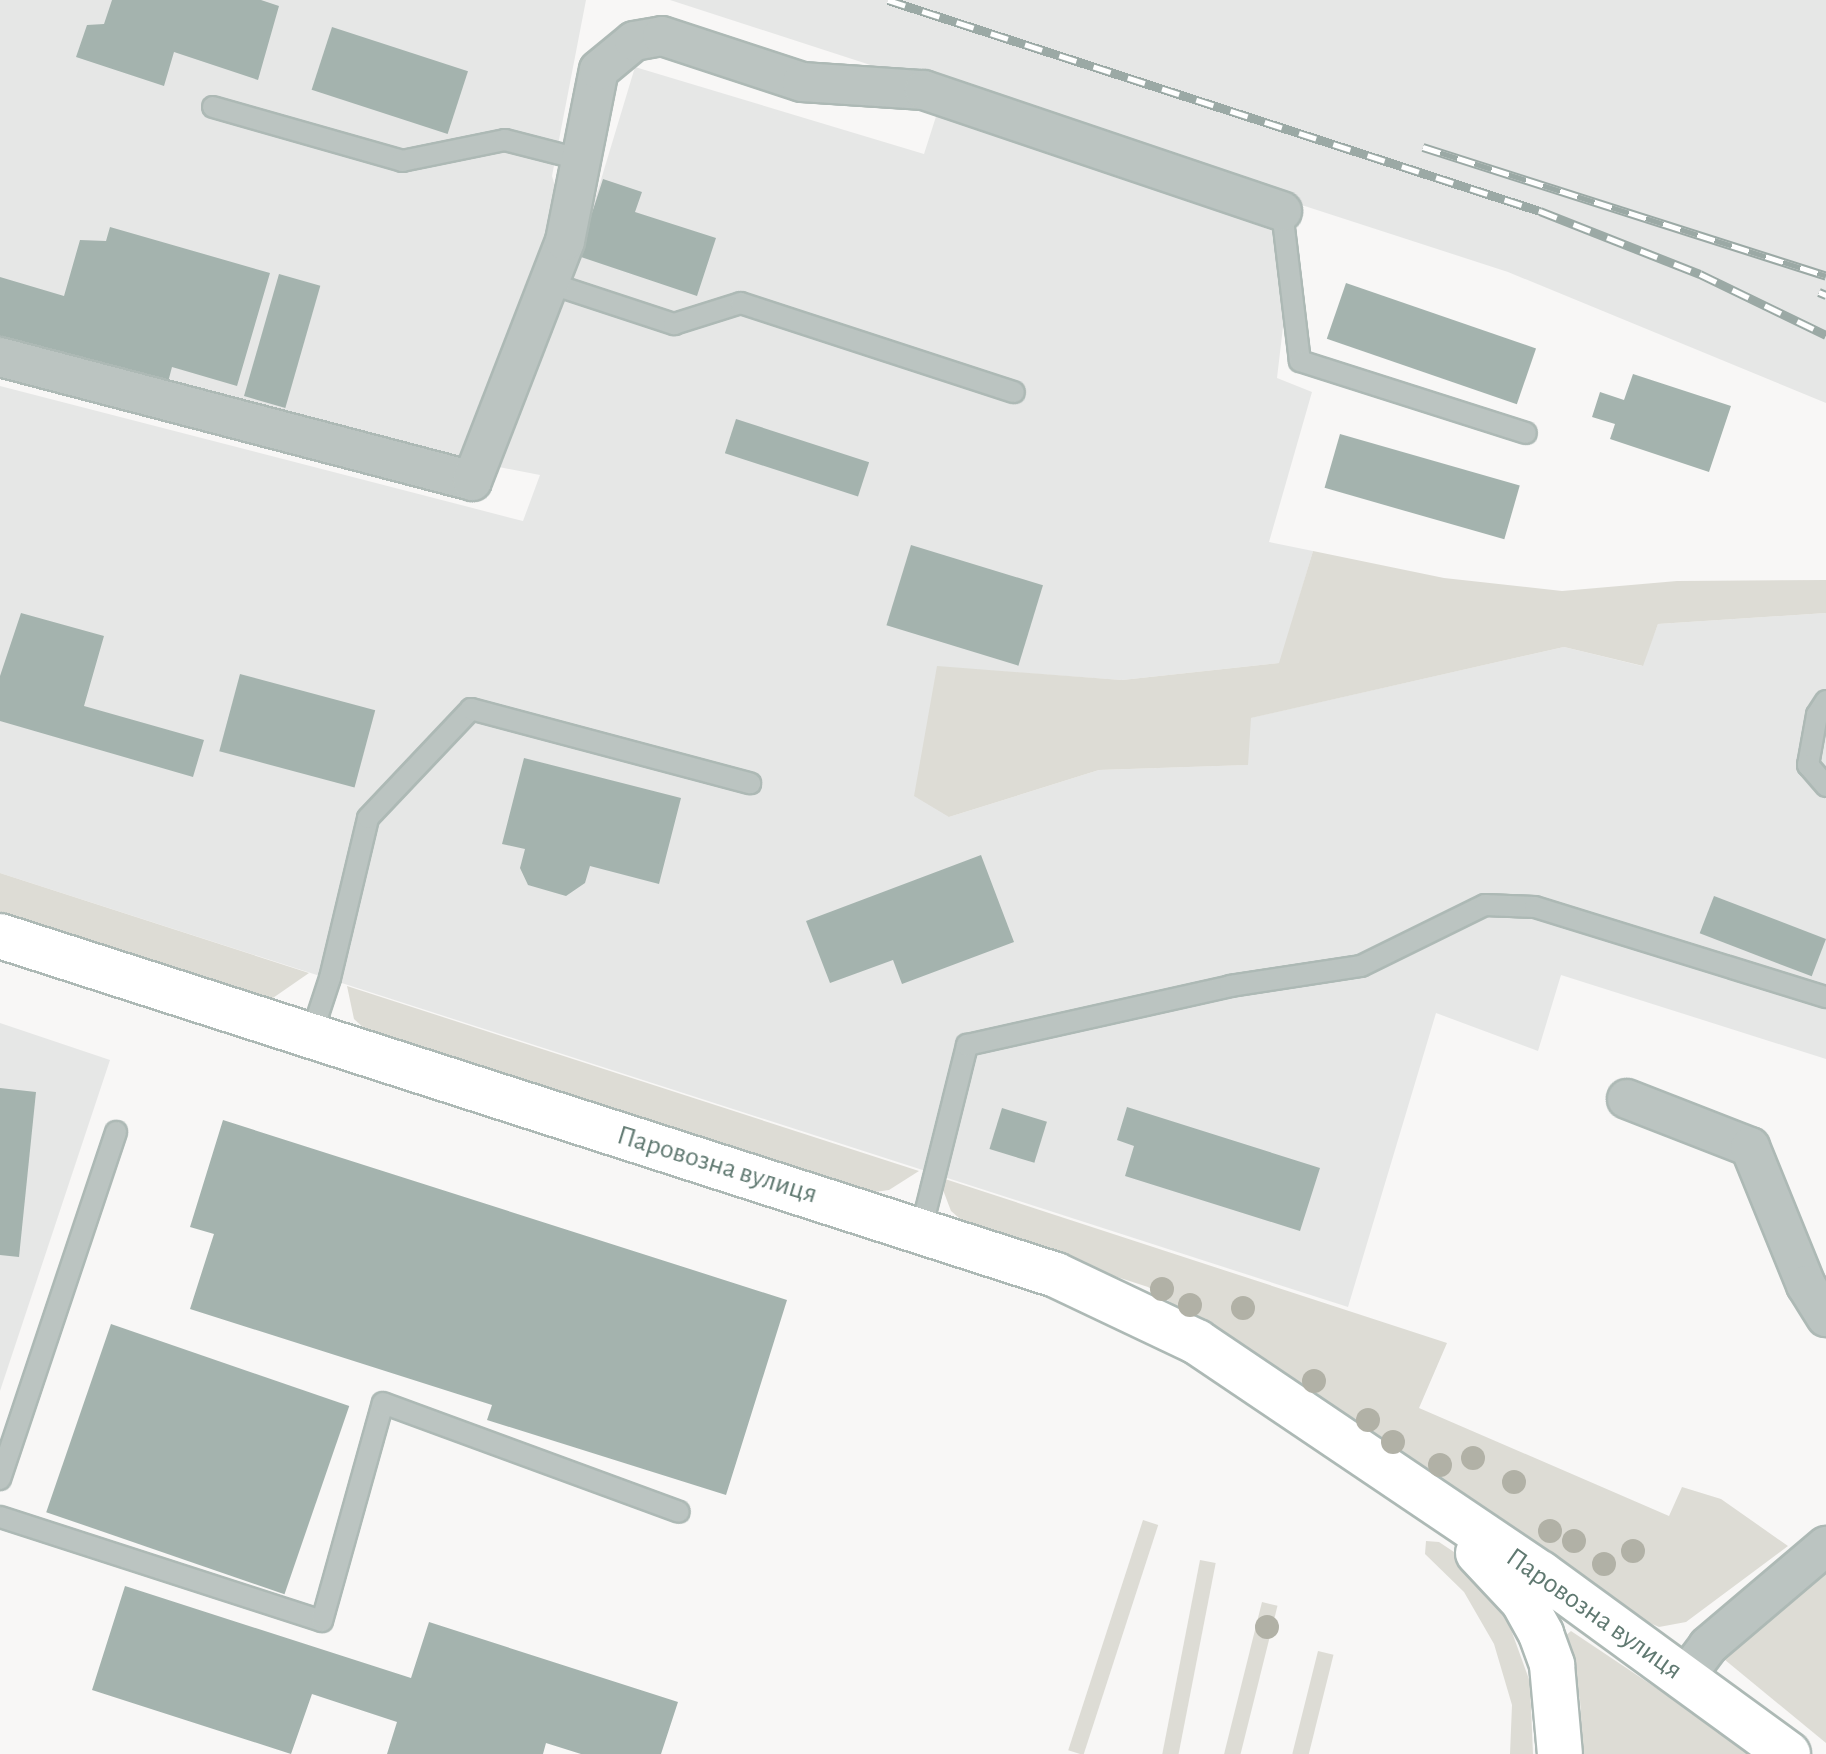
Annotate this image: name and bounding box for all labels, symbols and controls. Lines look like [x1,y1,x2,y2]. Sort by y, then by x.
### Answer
street label: Паровозна вулиця [613,1119,821,1211]
street label: Паровозна вулиця [1499,1541,1689,1687]

